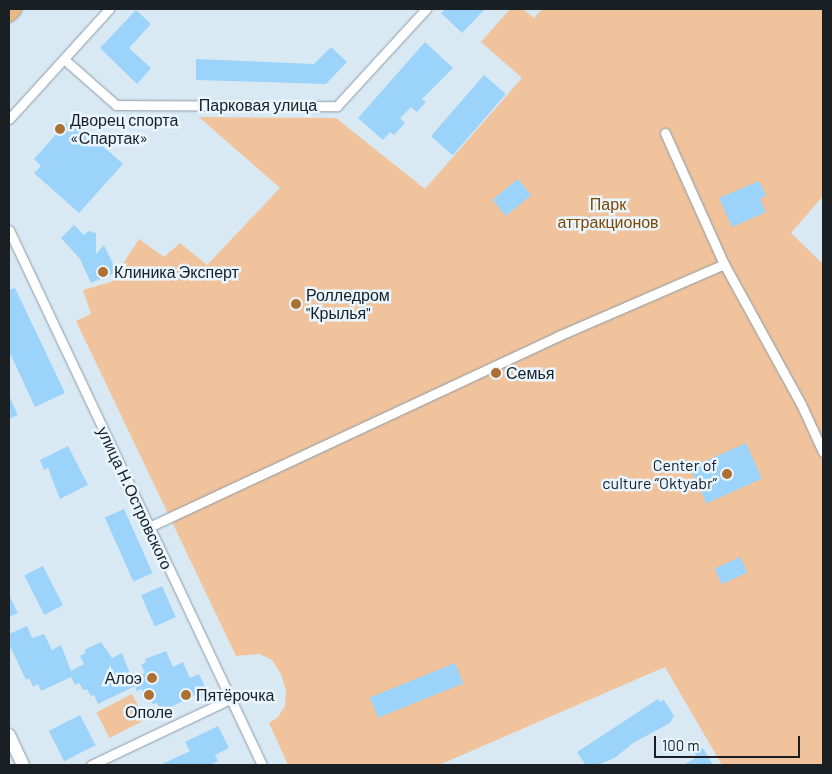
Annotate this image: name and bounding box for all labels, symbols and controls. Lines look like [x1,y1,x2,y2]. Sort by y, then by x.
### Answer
street label: Парковая улица [199,95,317,115]
place label: Дворец спорта «Спартак» [70,110,178,148]
marker: Дворец спорта «Спартак» [54,123,66,135]
park label: Парк аттракционов [557,194,659,232]
place label: Клиника Эксперт [114,262,239,282]
marker: Клиника Эксперт [96,265,110,279]
place label: Ролледром "Крылья" [306,285,390,323]
marker: Ролледром "Крылья" [290,298,302,310]
place label: Семья [506,363,554,383]
marker: Семья [490,367,502,379]
street label: улица Н.Островского [93,423,177,573]
place label: Center of culture “Oktyabr” [602,455,717,493]
marker: Center of culture “Oktyabr” [721,468,733,480]
place label: Алоэ [105,668,142,688]
marker: Алоэ [146,672,158,684]
place label: Пятёрочка [196,685,274,705]
marker: Ополе [143,689,155,701]
marker: Пятёрочка [180,689,192,701]
place label: Ополе [125,702,173,722]
scale bar [657,726,803,758]
text: 100 m [662,736,700,754]

